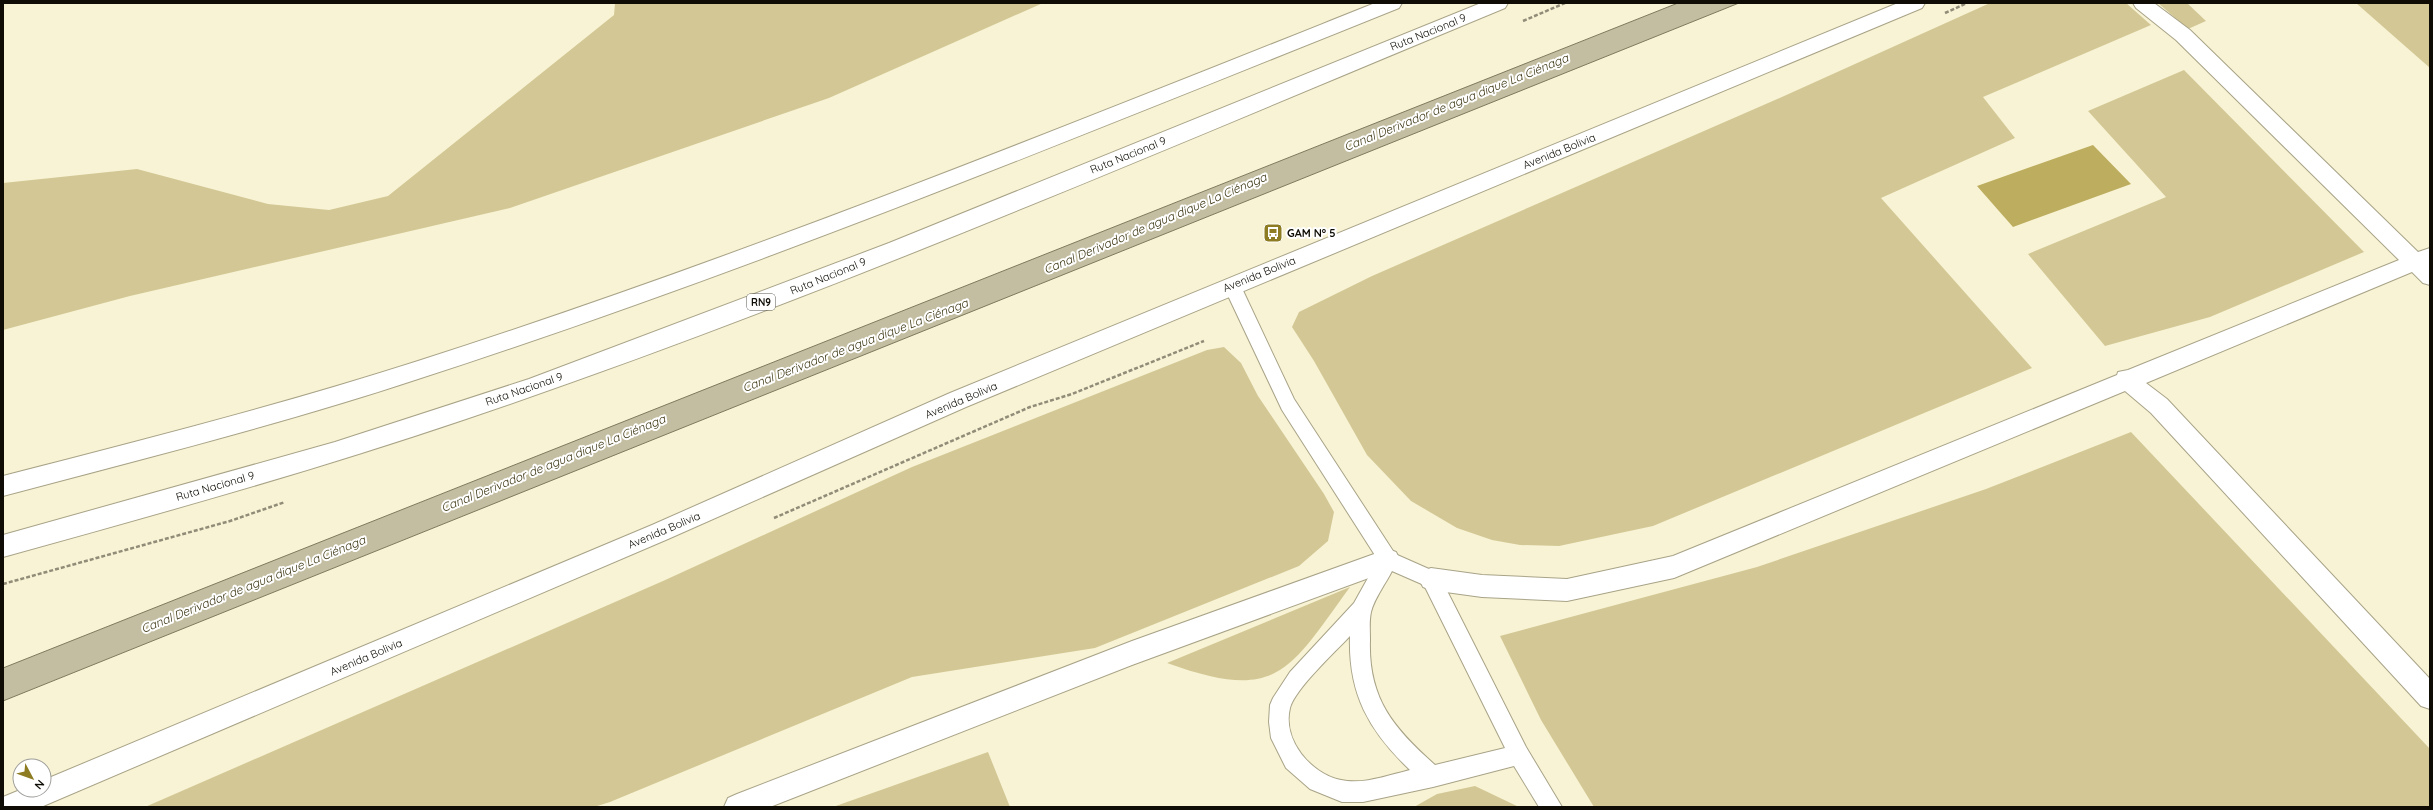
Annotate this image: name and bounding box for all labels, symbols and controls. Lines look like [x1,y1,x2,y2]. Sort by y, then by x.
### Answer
street label: Ruta Nacional 9 [1388,10,1468,54]
water label: Canal Derivador de agua dique La Ciénaga [1342,50,1571,154]
street label: Avenida Bolivia [1521,130,1597,172]
street label: Ruta Nacional 9 [1088,133,1168,177]
water label: Canal Derivador de agua dique La Ciénaga [1041,169,1269,277]
bus stop icon: GAM N° 5 [1262,222,1284,244]
place label: GAM N° 5 [1287,226,1336,240]
street label: Avenida Bolivia [1221,253,1297,295]
street label: Ruta Nacional 9 [788,254,868,298]
road number: RN9 [747,294,775,310]
water label: Canal Derivador de agua dique La Ciénaga [740,295,971,395]
street label: Ruta Nacional 9 [483,369,565,409]
street label: Avenida Bolivia [923,378,999,422]
water label: Canal Derivador de agua dique La Ciénaga [439,411,668,515]
street label: Ruta Nacional 9 [174,468,256,504]
street label: Avenida Bolivia [626,508,702,552]
water label: Canal Derivador de agua dique La Ciénaga [139,532,368,636]
street label: Avenida Bolivia [328,635,404,679]
north arrow [12,758,52,798]
text: N [32,777,47,792]

